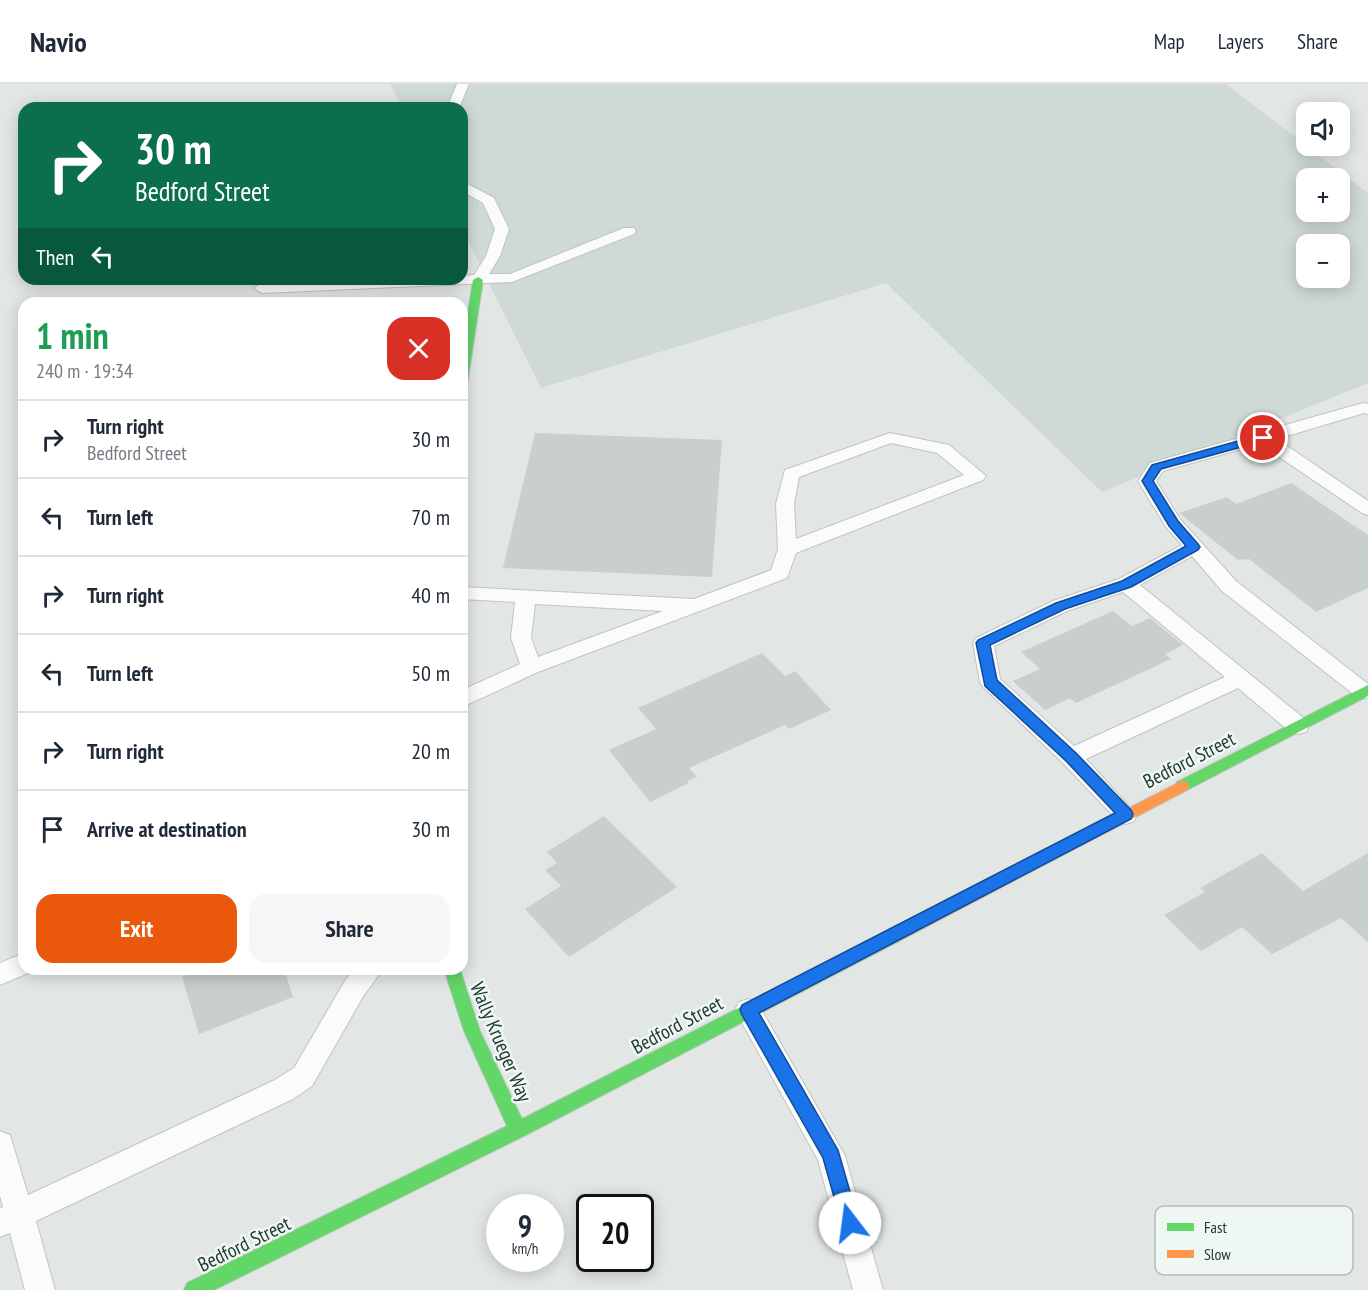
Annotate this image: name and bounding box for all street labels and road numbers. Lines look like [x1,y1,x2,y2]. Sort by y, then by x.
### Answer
street label: Bedford Street [1139,726,1240,794]
street label: Wally Krueger Way [464,978,538,1106]
street label: Bedford Street [627,990,728,1060]
street label: Bedford Street [193,1210,295,1278]

